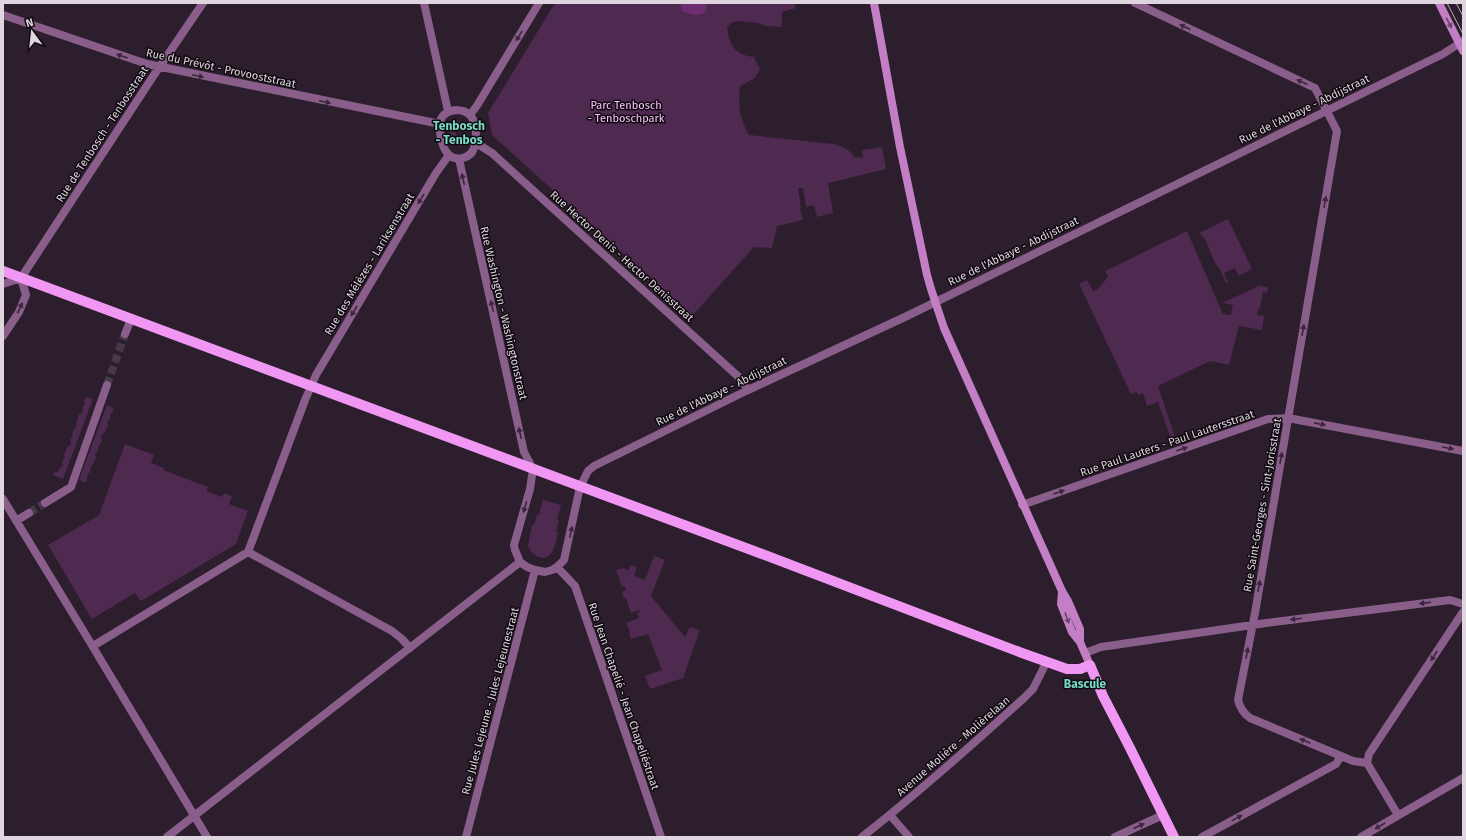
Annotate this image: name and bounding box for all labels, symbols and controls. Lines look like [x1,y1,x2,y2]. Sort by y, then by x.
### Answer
north arrow [12,12,52,52]
text: N [24,16,35,30]
one-way arrow [1446,18,1452,29]
one-way arrow [1179,24,1191,30]
one-way arrow [515,31,523,41]
street label: Rue du Prévôt - Provooststraat [145,46,297,91]
one-way arrow [116,52,128,58]
street label: Rue de Tenbosch - Tenbosstraat [54,64,151,205]
street label: Rue de l'Abbaye - Abdijstraat [1237,72,1372,147]
one-way arrow [192,73,204,79]
one-way arrow [1297,79,1308,85]
one-way arrow [319,99,331,105]
park label: Parc Tenbosch - Tenboschpark [588,99,665,125]
district label: Tenbosch - Tenbos [433,119,485,147]
one-way arrow [460,173,466,185]
street label: Rue Hector Denis - Hector Denisstraat [547,188,696,324]
street label: Rue des Mélèzes - Lariksenstraat [322,191,417,337]
one-way arrow [417,193,424,205]
one-way arrow [1322,196,1328,208]
street label: Rue de l'Abbaye - Abdijstraat [946,214,1081,289]
street label: Rue Washington - Washingtonstraat [477,225,530,401]
one-way arrow [488,300,494,312]
one-way arrow [17,303,23,314]
one-way arrow [350,306,358,316]
one-way arrow [1300,324,1306,336]
street label: Rue de l'Abbaye - Abdijstraat [654,354,789,429]
street label: Rue Paul Lauters - Paul Lautersstraat [1078,408,1256,479]
street label: Rue Saint-Georges - Sint-Jorisstraat [1241,417,1284,593]
one-way arrow [1314,422,1326,428]
one-way arrow [517,427,523,439]
one-way arrow [1176,446,1188,452]
one-way arrow [1442,446,1454,452]
one-way arrow [1278,452,1284,464]
one-way arrow [1053,488,1065,494]
one-way arrow [522,502,528,514]
one-way arrow [568,526,574,538]
one-way arrow [1256,580,1262,593]
one-way arrow [1419,600,1431,606]
street label: Rue Jean Chapelié - Jean Chapeliéstraat [585,601,662,791]
street label: Rue Jules Lejeune - Jules Lejeunestraat [459,606,522,796]
one-way arrow [1064,613,1070,625]
one-way arrow [1290,616,1302,622]
one-way arrow [1244,646,1250,659]
one-way arrow [1430,651,1438,661]
district label: Bascule [1064,677,1107,691]
street label: Avenue Molière - Molièrelaan [894,694,1013,799]
one-way arrow [1299,738,1310,744]
one-way arrow [1231,815,1243,822]
one-way arrow [1134,823,1145,829]
one-way arrow [1374,823,1386,830]

